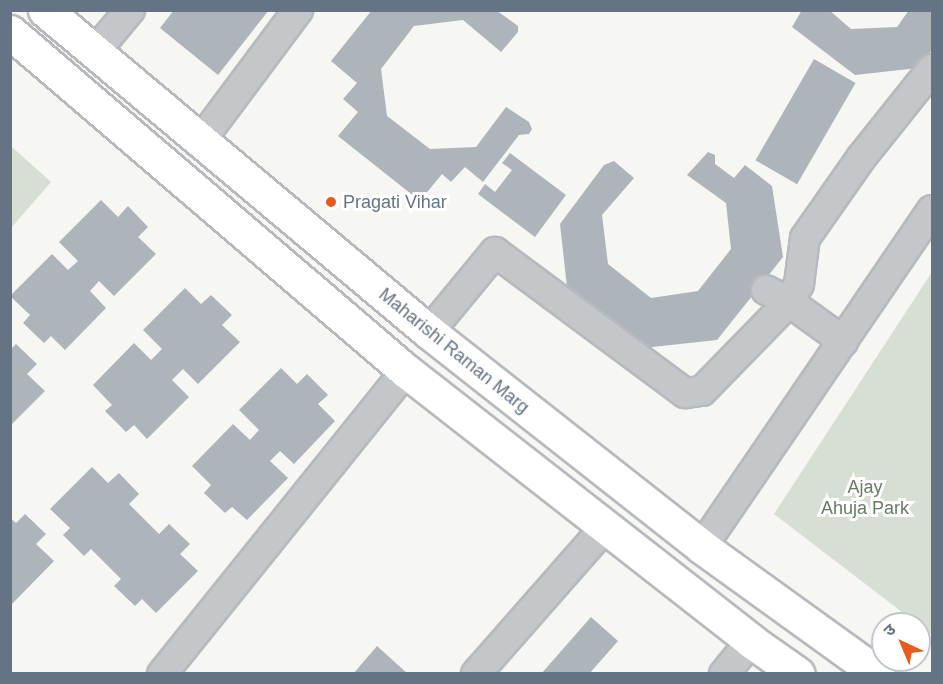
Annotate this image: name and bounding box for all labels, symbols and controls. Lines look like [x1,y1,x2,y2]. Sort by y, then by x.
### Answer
place label: Pragati Vihar [343,191,447,213]
marker: Pragati Vihar [324,195,338,209]
street label: Maharishi Raman Marg [375,284,533,418]
park label: Ajay Ahuja Park [821,477,909,520]
north arrow [871,612,931,672]
text: उ [880,621,899,640]

